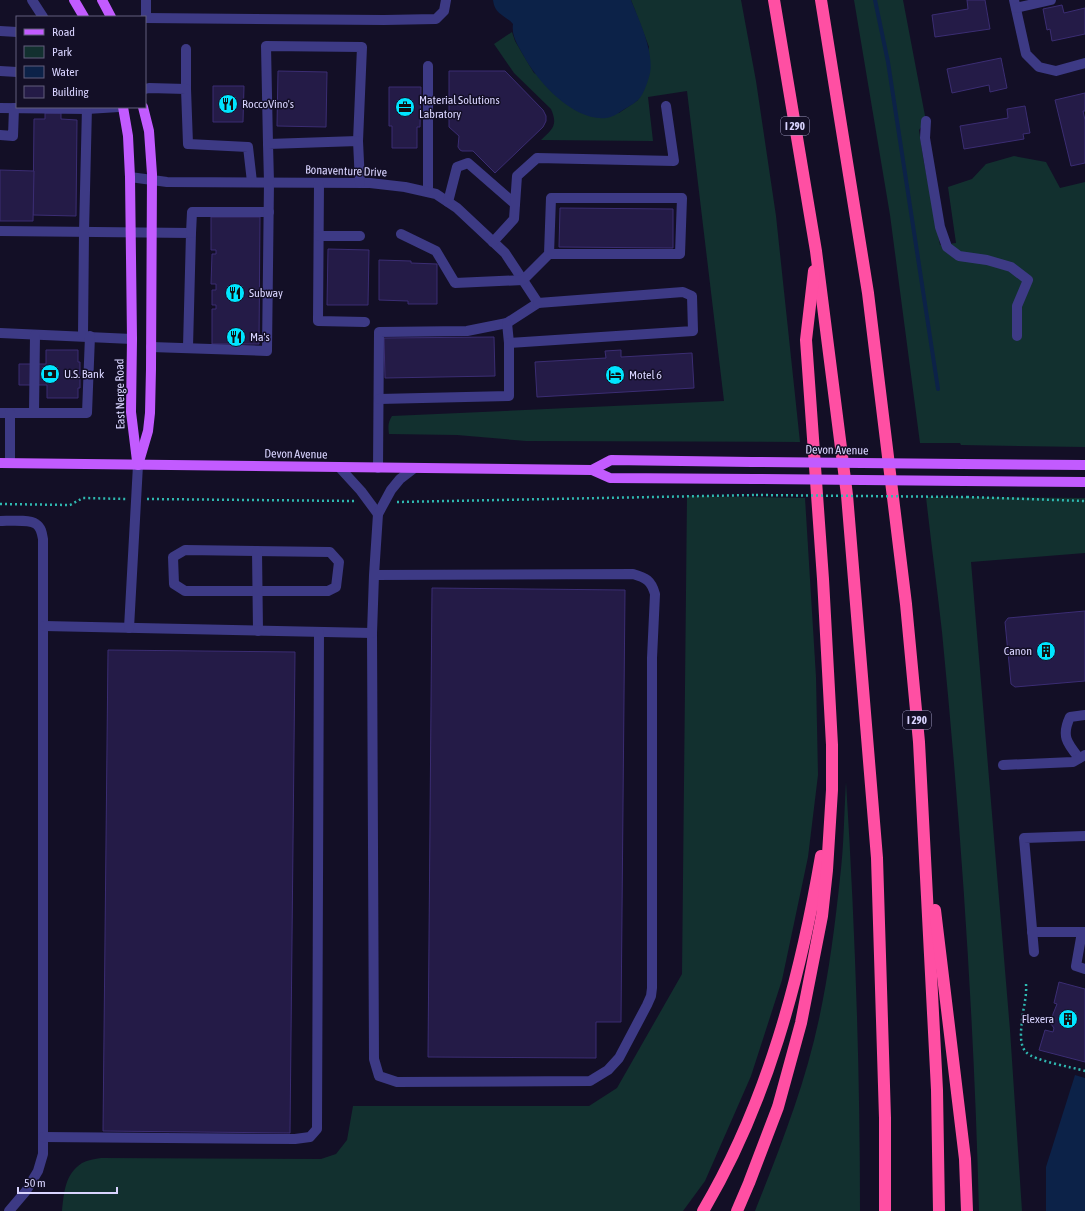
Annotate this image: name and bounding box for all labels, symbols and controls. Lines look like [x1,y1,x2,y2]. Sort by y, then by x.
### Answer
legend [16,16,146,108]
text: Road [52,25,75,39]
text: Park [52,45,73,59]
text: Water [52,65,79,79]
text: Building [52,85,90,99]
restaurant icon: RoccoVino's [217,93,239,115]
place label: Material Solutions Labratory [419,93,500,121]
office icon: Material Solutions Labratory [394,96,416,118]
place label: RoccoVino's [242,97,294,111]
road number: I 290 [781,117,809,135]
street label: Bonaventure Drive [305,163,387,179]
restaurant icon: Subway [224,282,246,304]
place label: Subway [249,286,283,300]
restaurant icon: Ma's [225,326,247,348]
place label: Ma's [250,330,270,344]
street label: East Nerge Road [112,359,128,429]
bank icon: U.S. Bank [39,363,61,385]
hotel icon: Motel 6 [604,364,626,386]
place label: U.S. Bank [64,367,105,381]
place label: Motel 6 [629,368,662,382]
street label: Devon Avenue [805,442,869,458]
street label: Devon Avenue [264,446,328,462]
building icon: Canon [1035,640,1057,662]
place label: Canon [1004,644,1032,658]
road number: I 290 [903,711,931,729]
building icon: Flexera [1057,1008,1079,1030]
place label: Flexera [1022,1012,1054,1026]
scale bar [18,1169,117,1195]
text: 50 m [24,1176,46,1190]

